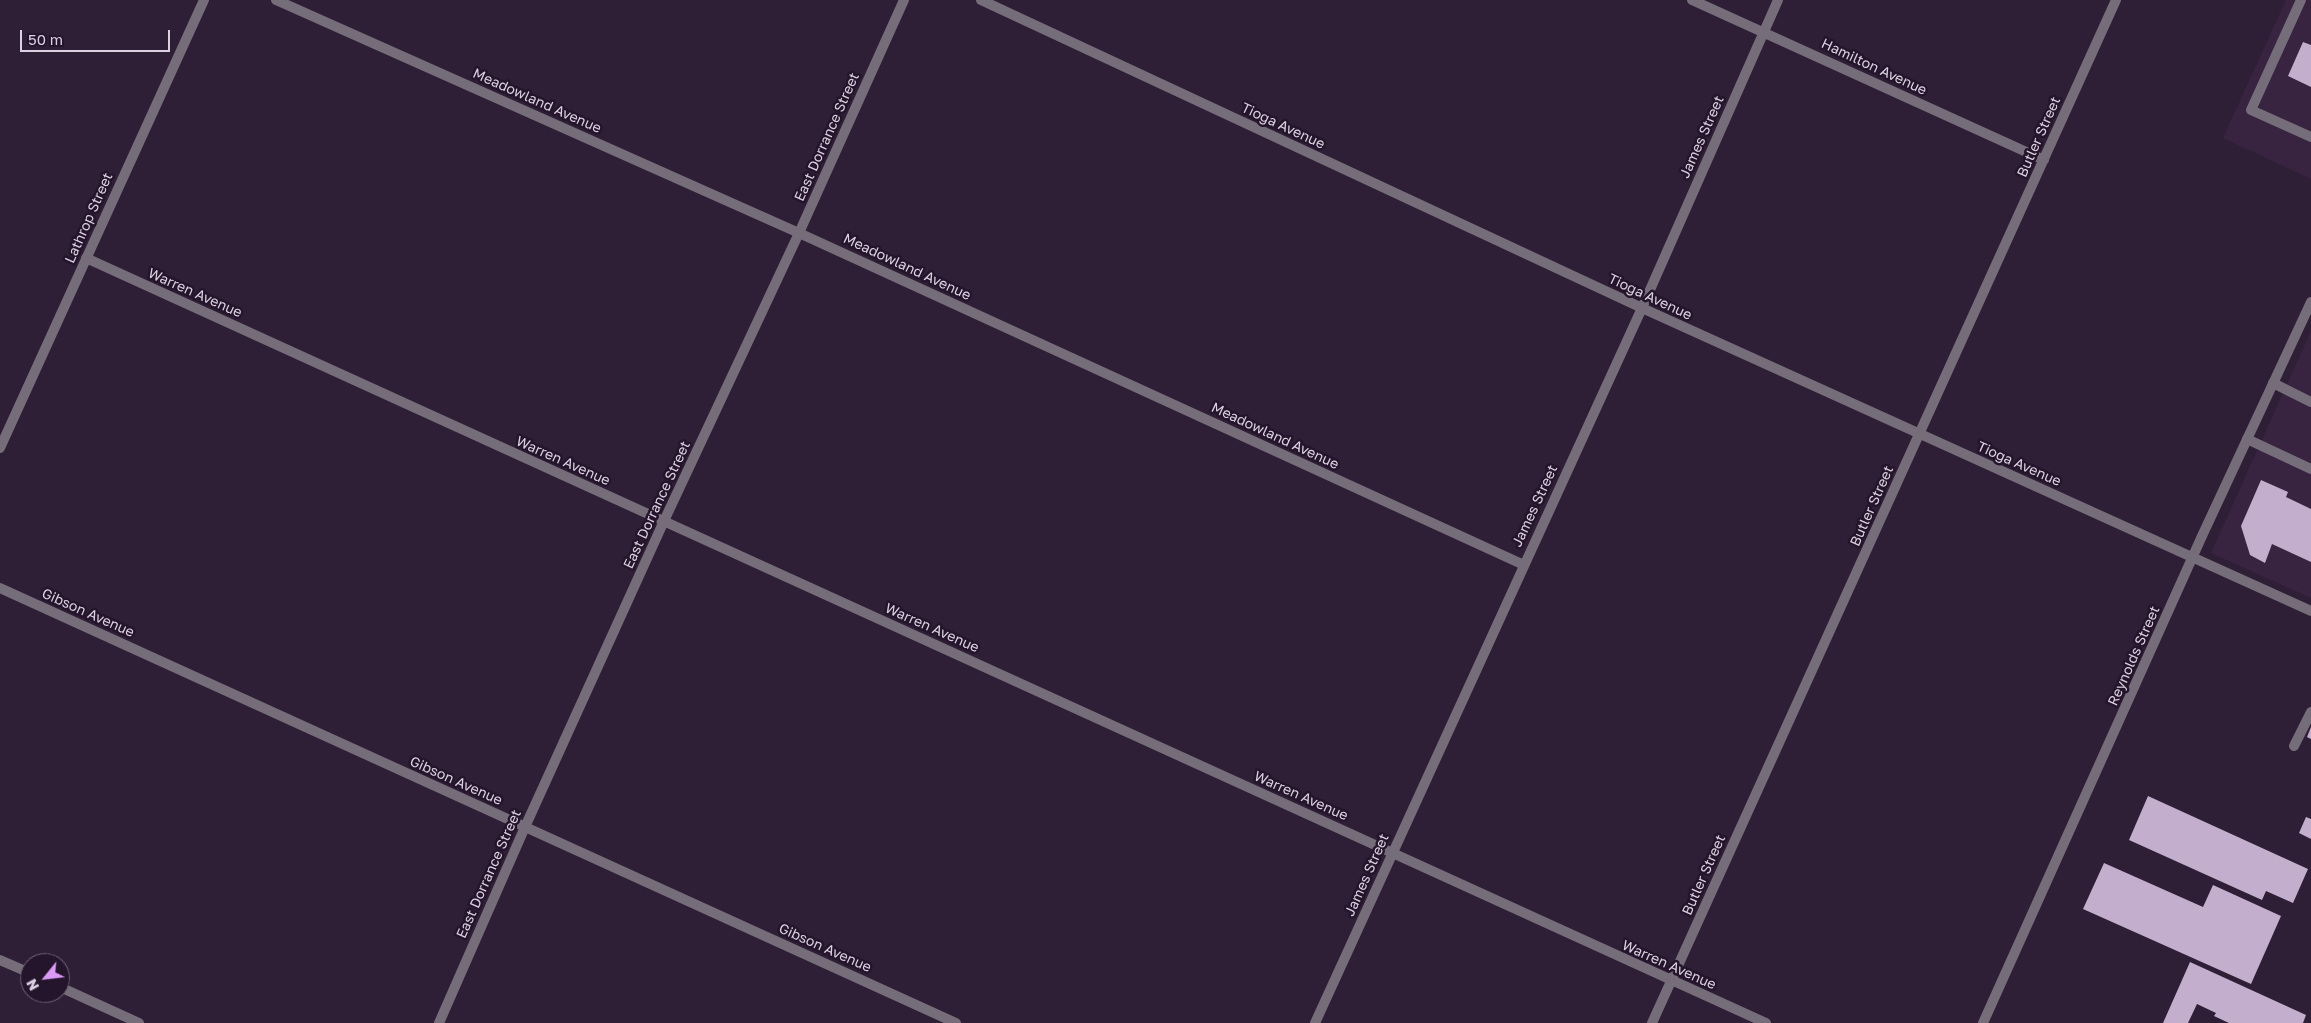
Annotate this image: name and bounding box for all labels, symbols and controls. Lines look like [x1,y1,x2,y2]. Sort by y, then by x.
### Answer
scale bar [22,20,172,52]
text: 50 m [28,30,63,48]
street label: Hamilton Avenue [1819,35,1929,99]
street label: Meadowland Avenue [470,65,604,137]
street label: East Dorrance Street [791,70,863,204]
street label: James Street [1676,93,1728,181]
street label: Butler Street [2014,94,2064,180]
street label: Tioga Avenue [1239,99,1327,153]
street label: Lathrop Street [62,170,116,266]
street label: Meadowland Avenue [841,230,973,304]
street label: Warren Avenue [145,265,245,321]
street label: Tioga Avenue [1606,270,1694,324]
street label: Meadowland Avenue [1209,399,1341,473]
street label: Warren Avenue [513,433,613,489]
street label: East Dorrance Street [620,438,694,572]
street label: Tioga Avenue [1974,438,2064,490]
street label: James Street [1509,462,1561,550]
street label: Butler Street [1847,463,1897,549]
street label: Gibson Avenue [39,585,137,641]
street label: Warren Avenue [882,600,982,656]
street label: Reynolds Street [2104,604,2164,708]
street label: Gibson Avenue [407,753,505,809]
street label: Warren Avenue [1251,768,1351,824]
street label: East Dorrance Street [453,807,525,941]
street label: James Street [1341,831,1393,919]
street label: Butler Street [1679,832,1729,918]
street label: Gibson Avenue [776,920,874,976]
street label: Warren Avenue [1619,937,1719,993]
north arrow [20,953,70,1003]
text: N [22,976,42,994]

